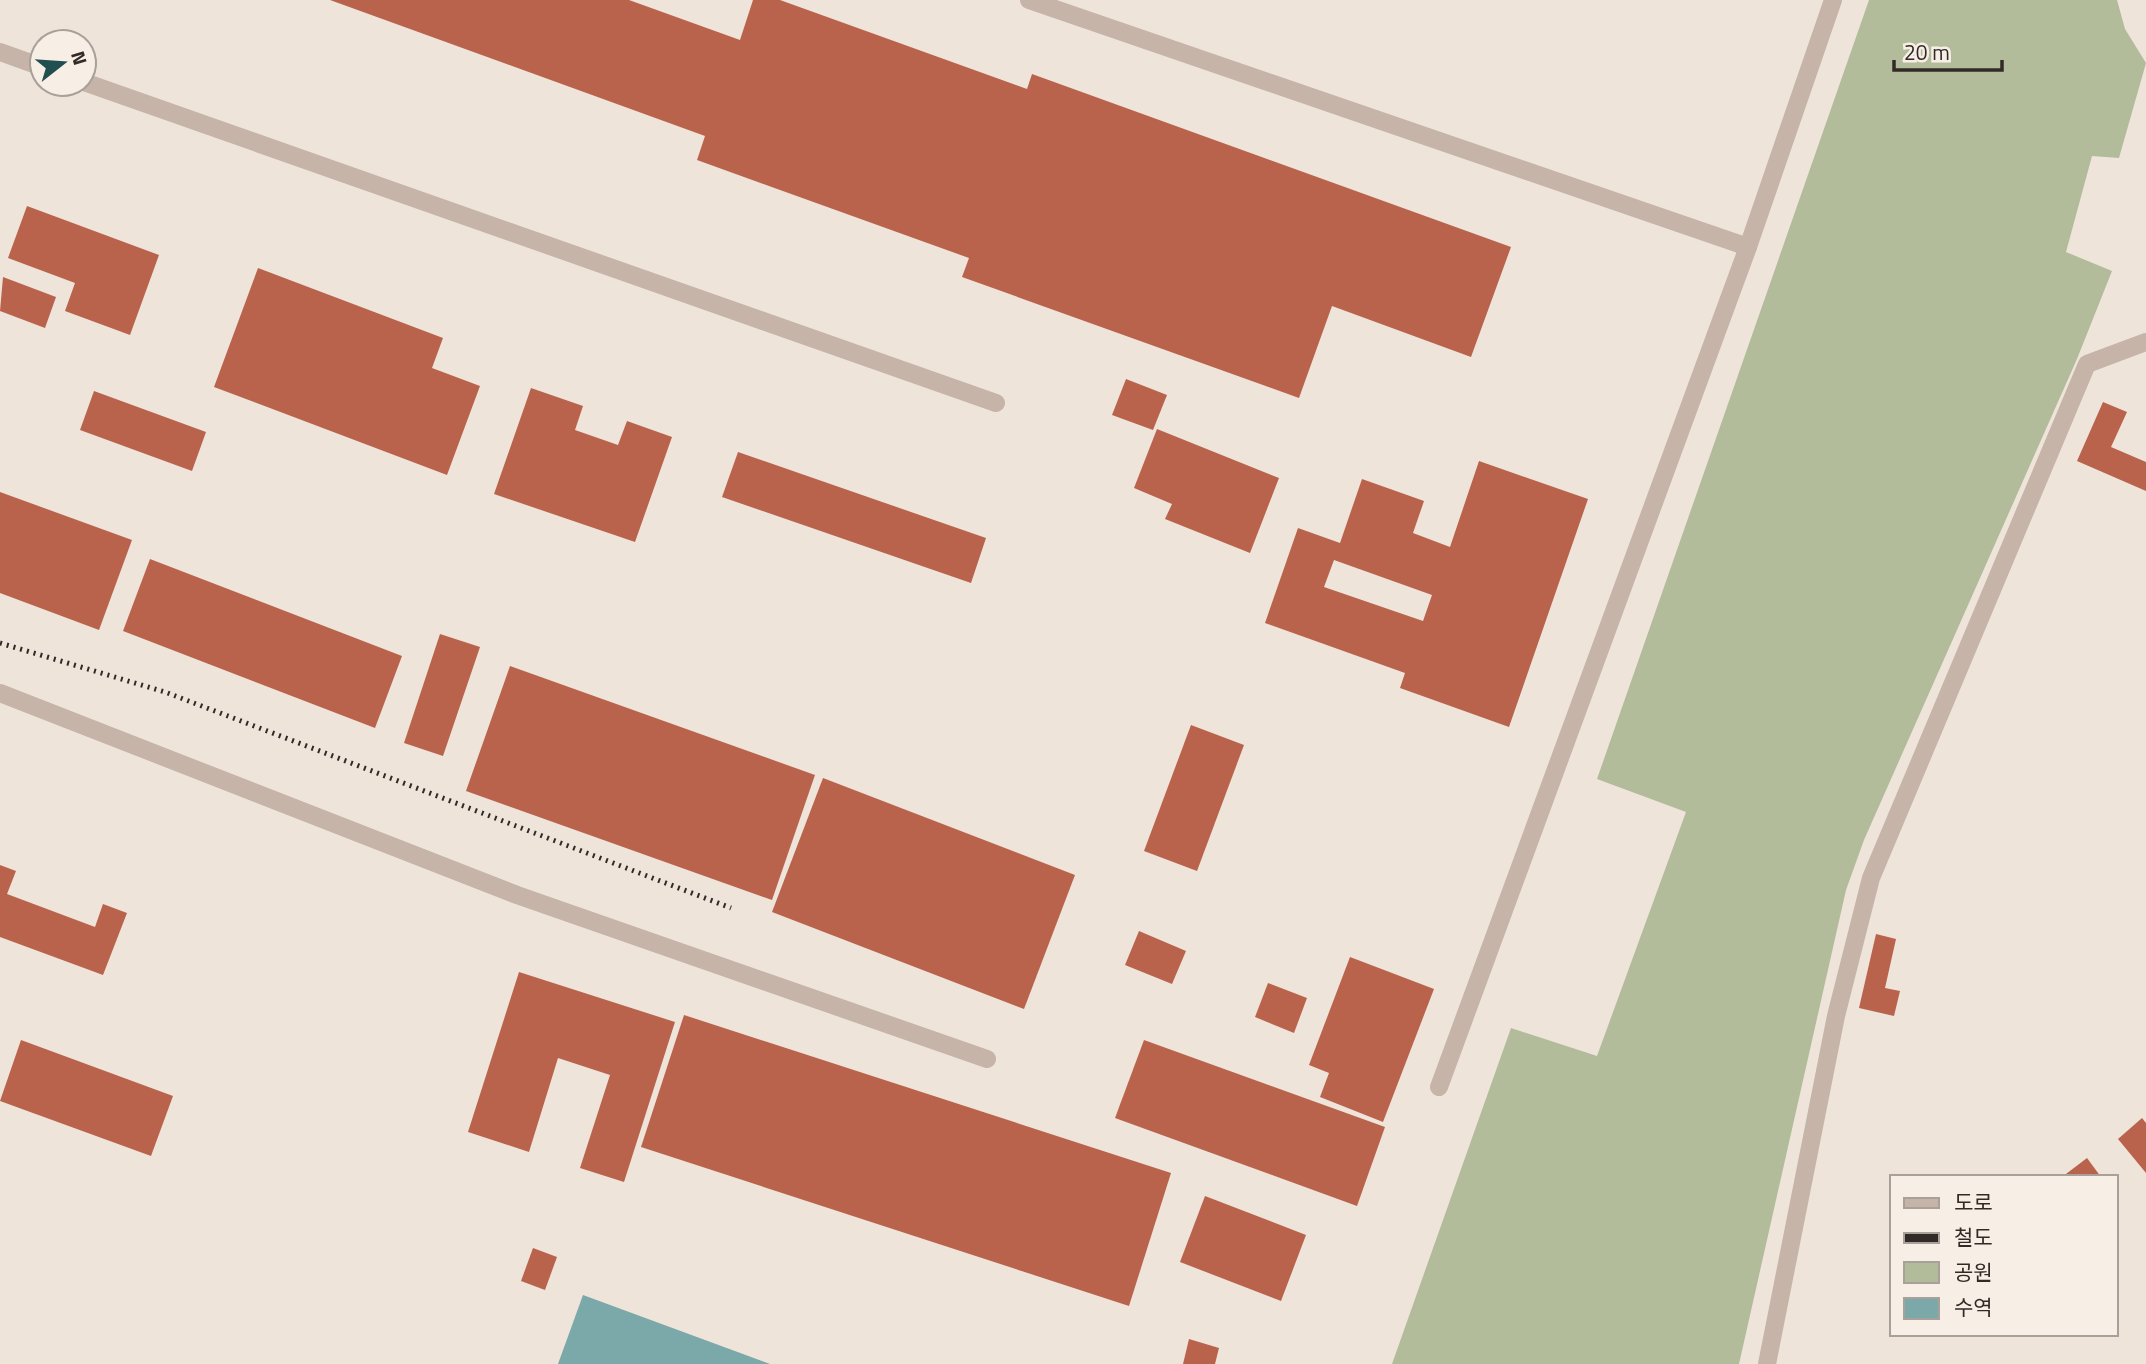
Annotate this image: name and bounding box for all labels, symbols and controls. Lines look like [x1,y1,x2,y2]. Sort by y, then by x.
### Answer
north arrow [28,28,98,98]
scale bar [1894,28,2002,72]
text: 20 m [1904,36,1950,68]
text: N [64,47,96,68]
legend [1890,1175,2118,1336]
text: 도로 [1954,1186,1993,1218]
text: 철도 [1954,1221,1993,1253]
text: 공원 [1954,1256,1993,1288]
text: 수역 [1954,1291,1993,1323]

